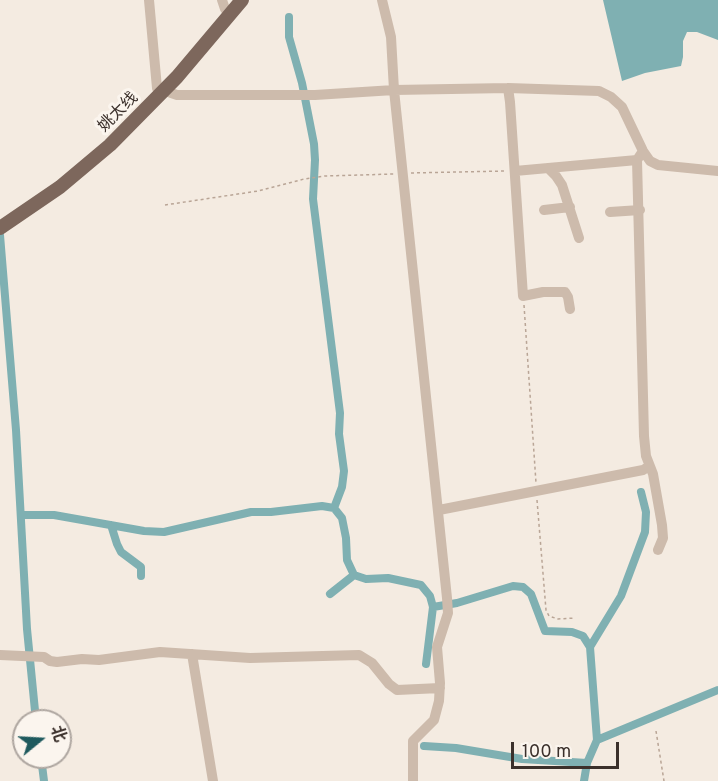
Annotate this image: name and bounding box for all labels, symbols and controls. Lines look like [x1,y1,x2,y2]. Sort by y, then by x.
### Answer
street label: 姚太线 [95,89,143,137]
north arrow [12,709,72,769]
text: 北 [45,723,69,745]
scale bar [514,730,622,768]
text: 100 m [522,741,571,764]

